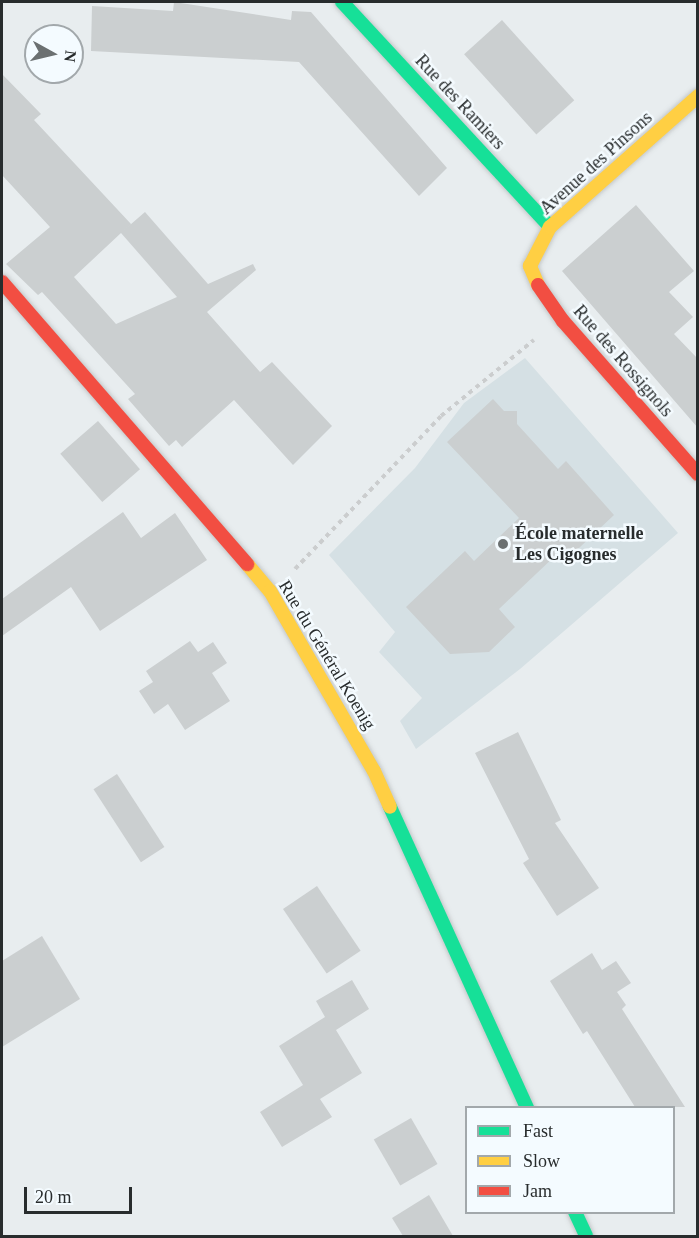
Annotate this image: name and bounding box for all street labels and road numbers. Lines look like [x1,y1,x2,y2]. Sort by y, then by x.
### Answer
street label: Rue des Ramiers [411,50,509,154]
street label: Avenue des Pinsons [535,107,657,219]
street label: Rue des Rossignols [569,301,677,421]
street label: Rue du Général Koenig [274,576,380,734]

